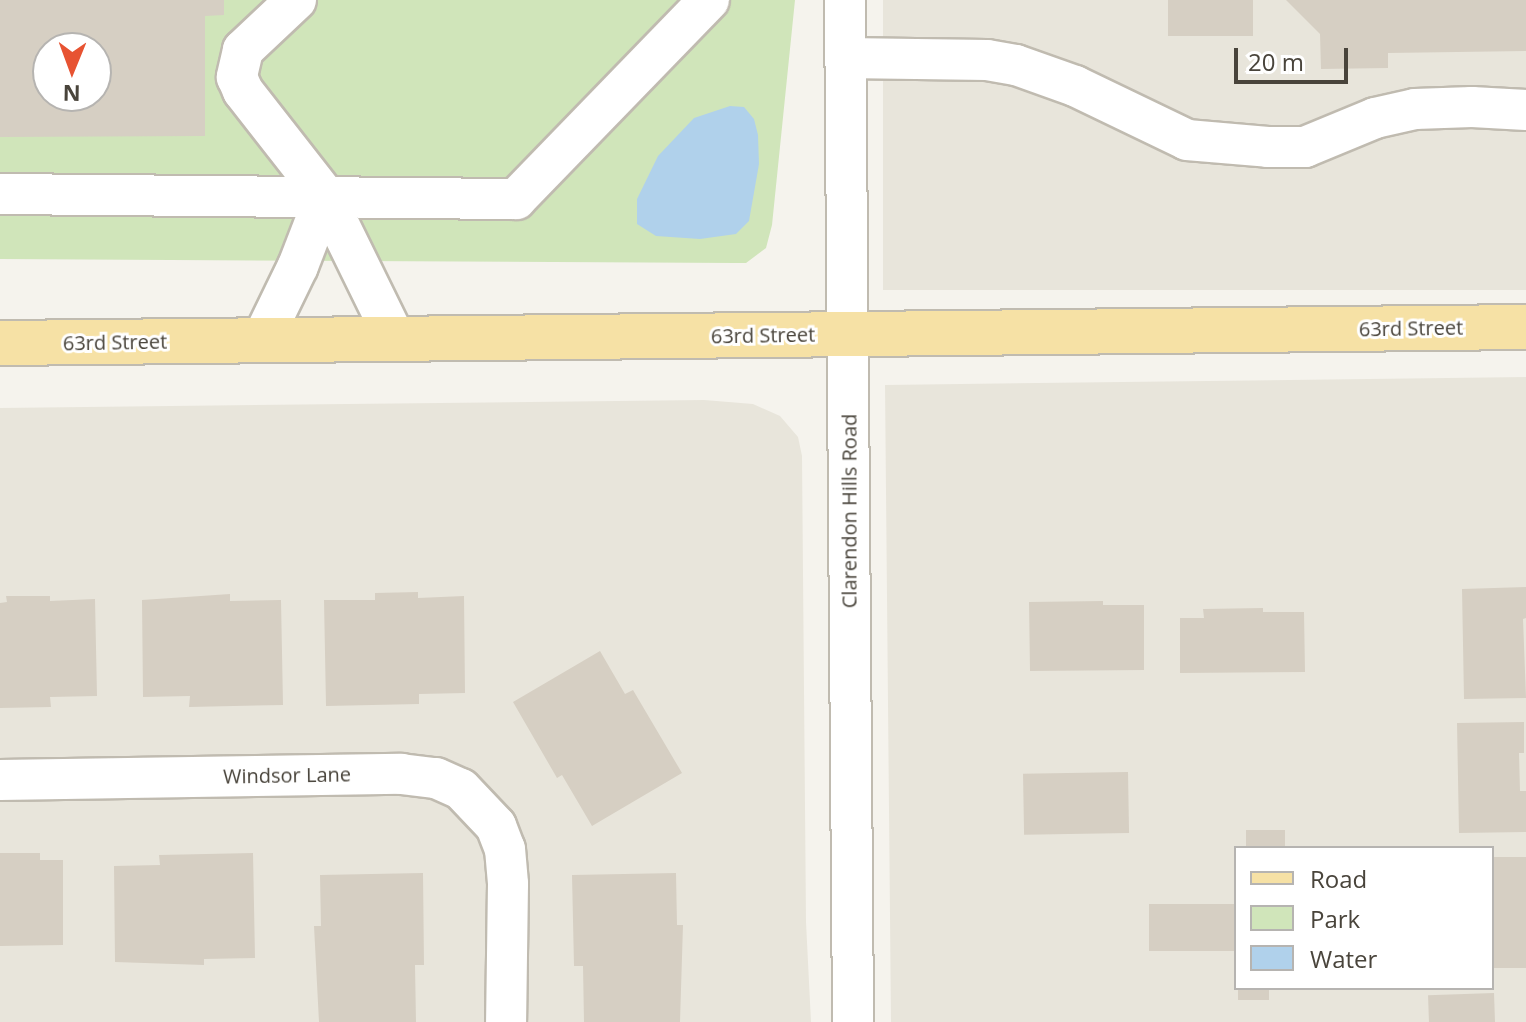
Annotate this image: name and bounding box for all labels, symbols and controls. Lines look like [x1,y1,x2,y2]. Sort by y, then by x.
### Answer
north arrow [32,32,112,112]
scale bar [1238,32,1352,82]
text: 20 m [1248,45,1304,78]
text: N [62,79,81,109]
street label: 63rd Street [1359,315,1463,341]
street label: 63rd Street [711,322,815,348]
street label: 63rd Street [63,329,167,355]
street label: Clarendon Hills Road [837,414,861,608]
street label: Windsor Lane [223,762,351,788]
legend [1234,846,1494,990]
text: Road [1310,862,1367,895]
text: Park [1310,902,1360,935]
text: Water [1310,942,1377,975]

